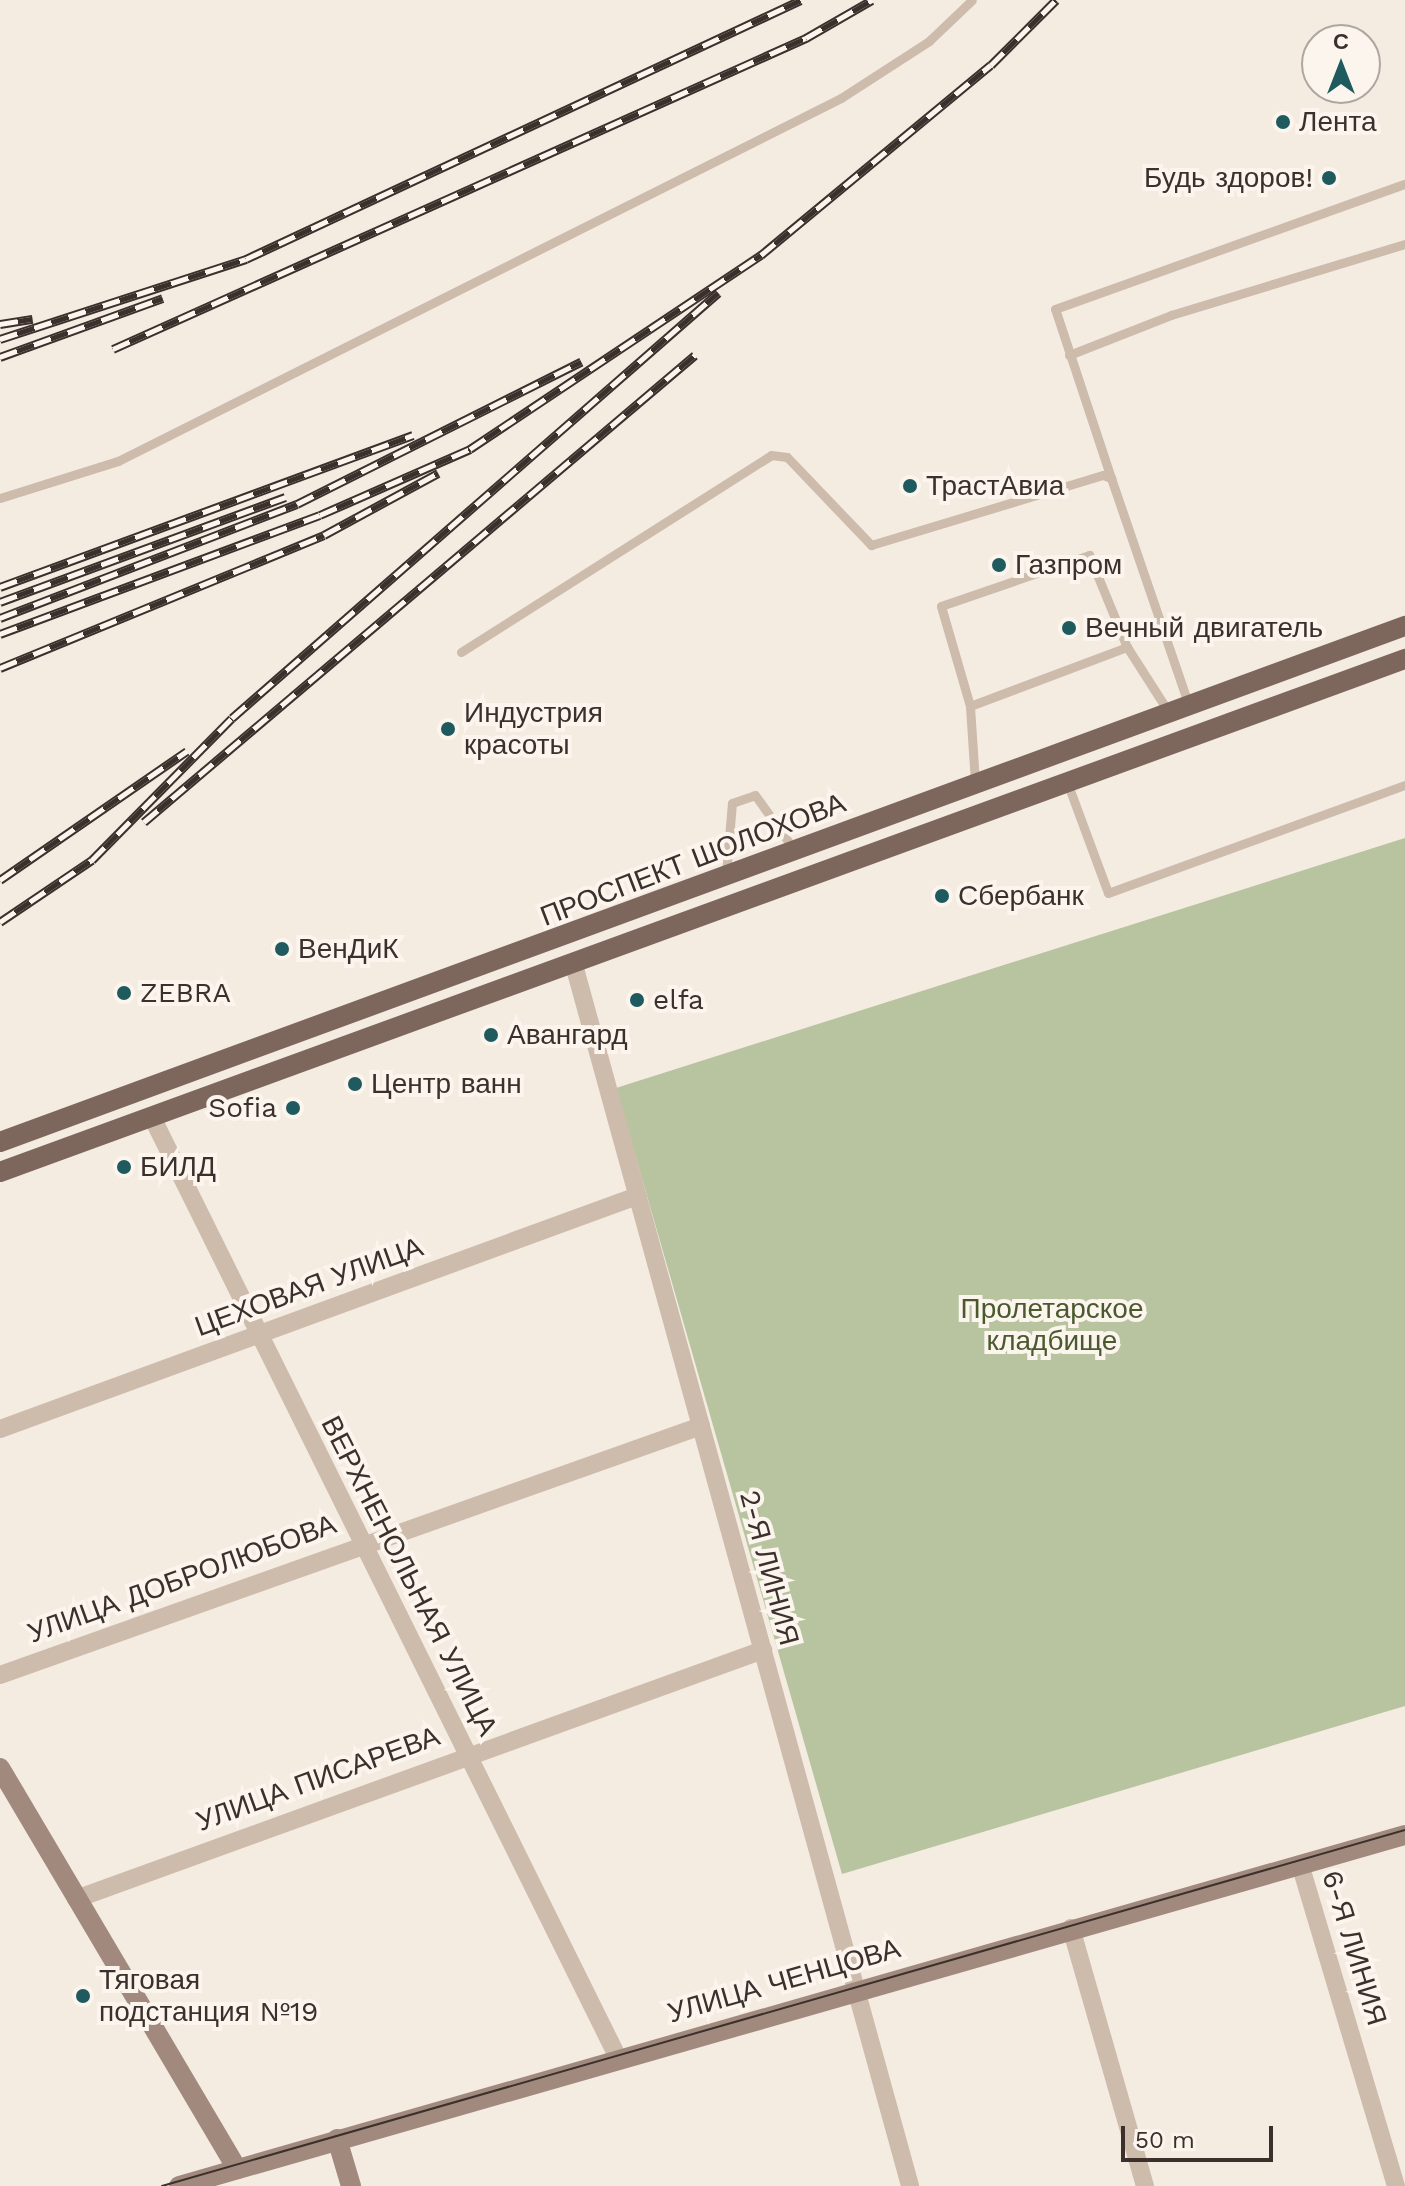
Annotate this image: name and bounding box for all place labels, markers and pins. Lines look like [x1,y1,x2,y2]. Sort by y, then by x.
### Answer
place label: Лента [1299,105,1376,139]
marker: Лента [1274,113,1292,131]
place label: Будь здоров! [1144,161,1313,195]
marker: Будь здоров! [1320,169,1338,187]
place label: ТрастАвиа [926,469,1064,503]
marker: ТрастАвиа [901,477,919,495]
place label: Газпром [1015,548,1122,582]
marker: Газпром [990,556,1008,574]
place label: Вечный двигатель [1085,611,1323,645]
marker: Вечный двигатель [1060,619,1078,637]
place label: Индустрия красоты [464,696,603,762]
marker: Индустрия красоты [439,720,457,738]
place label: Сбербанк [958,879,1084,913]
marker: Сбербанк [933,887,951,905]
place label: ВенДиК [298,932,399,966]
marker: ВенДиК [273,940,291,958]
place label: ZEBRA [140,976,231,1010]
place label: elfa [653,983,704,1017]
marker: ZEBRA [115,984,133,1002]
marker: elfa [628,991,646,1009]
place label: Авангард [507,1018,628,1052]
marker: Авангард [482,1026,500,1044]
place label: Центр ванн [371,1067,522,1101]
marker: Центр ванн [346,1075,364,1093]
place label: Sofia [208,1091,277,1125]
marker: Sofia [284,1099,302,1117]
place label: БИЛД [140,1150,216,1184]
marker: БИЛД [115,1158,133,1176]
place label: Тяговая подстанция №19 [99,1963,318,2029]
marker: Тяговая подстанция №19 [74,1987,92,2005]

